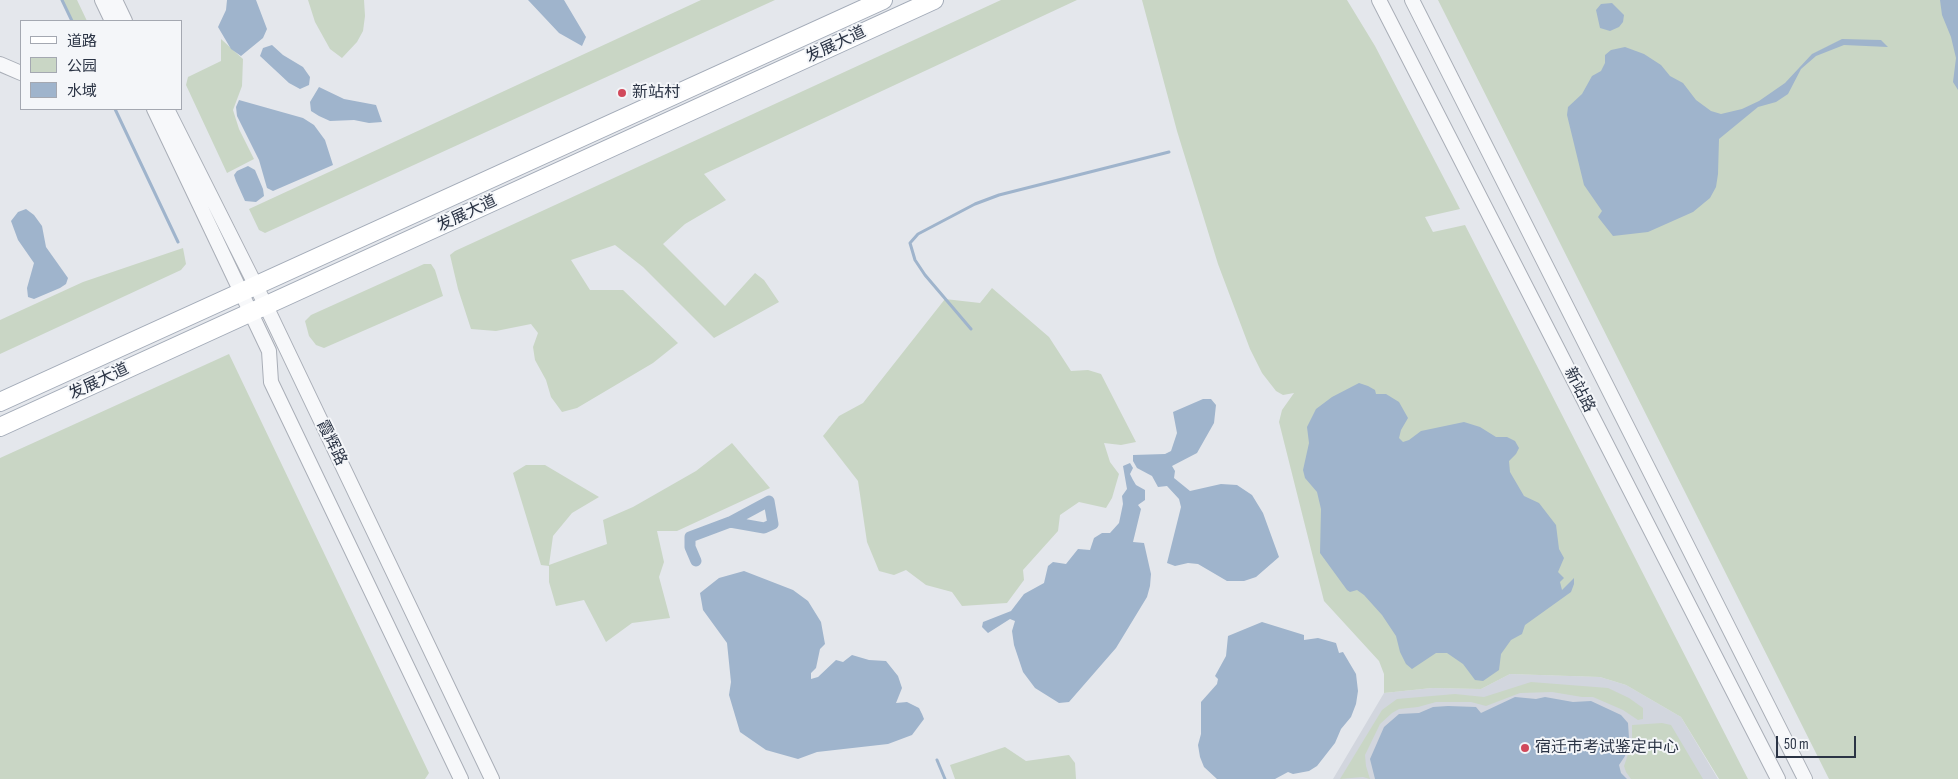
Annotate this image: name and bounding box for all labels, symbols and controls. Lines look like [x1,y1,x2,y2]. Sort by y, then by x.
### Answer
legend [20,20,182,110]
street label: 发展大道 [803,23,869,67]
text: 道路 [67,32,97,51]
text: 公园 [67,57,97,76]
text: 水域 [67,82,97,101]
place label: 新站村 [632,83,680,103]
marker: 新站村 [616,87,628,99]
street label: 发展大道 [434,192,500,236]
street label: 发展大道 [66,360,132,404]
street label: 新站路 [1560,364,1598,416]
street label: 霞辉路 [312,417,350,469]
scale bar [1778,726,1858,758]
text: 50 m [1784,735,1809,754]
place label: 宿迁市考试鉴定中心 [1535,738,1679,758]
marker: 宿迁市考试鉴定中心 [1519,742,1531,754]

